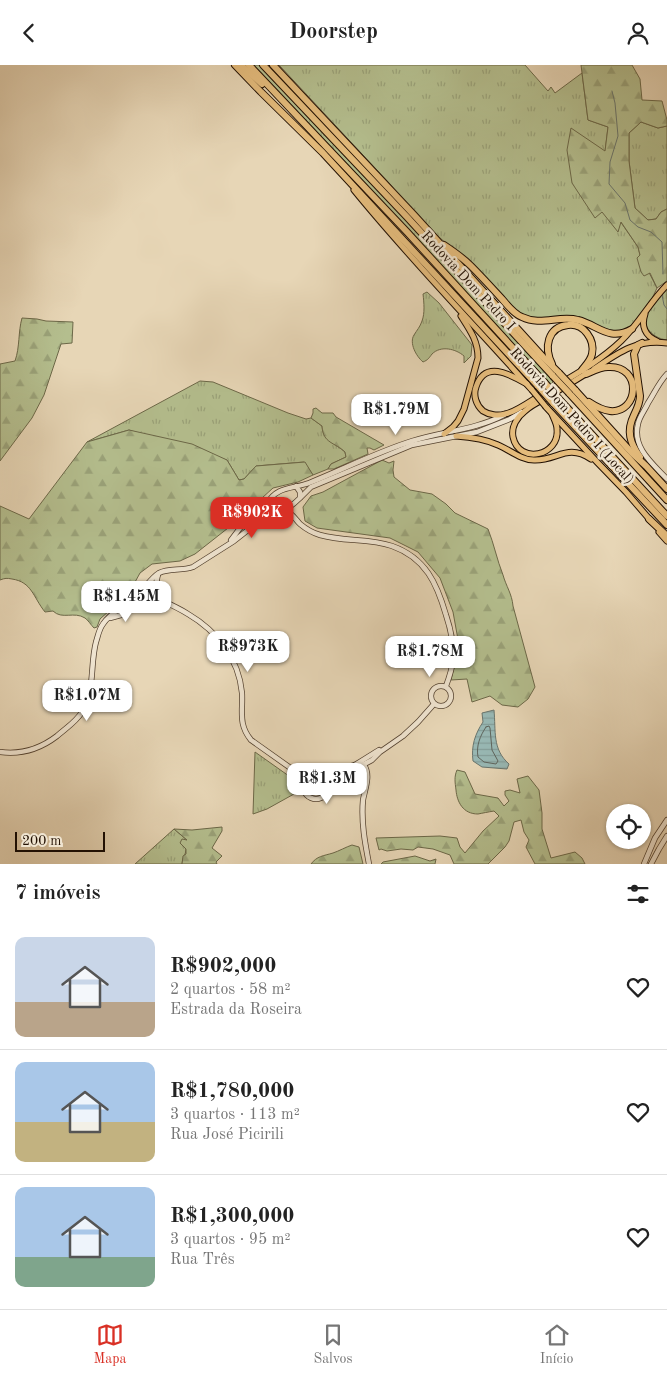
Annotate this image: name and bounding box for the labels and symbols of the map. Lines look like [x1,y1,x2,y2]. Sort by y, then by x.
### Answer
street label: Rodovia Dom Pedro I [418,229,518,333]
street label: Rodovia Dom Pedro I (Local) [507,345,637,487]
pin: R$1.79M [350,393,442,436]
pin: R$902K [211,497,293,539]
pin: R$1.45M [80,581,172,623]
pin: R$973K [207,631,289,673]
pin: R$1.78M [384,635,476,678]
pin: R$1.07M [41,679,133,722]
pin: R$1.3M [286,763,368,805]
scale bar [15,829,105,852]

